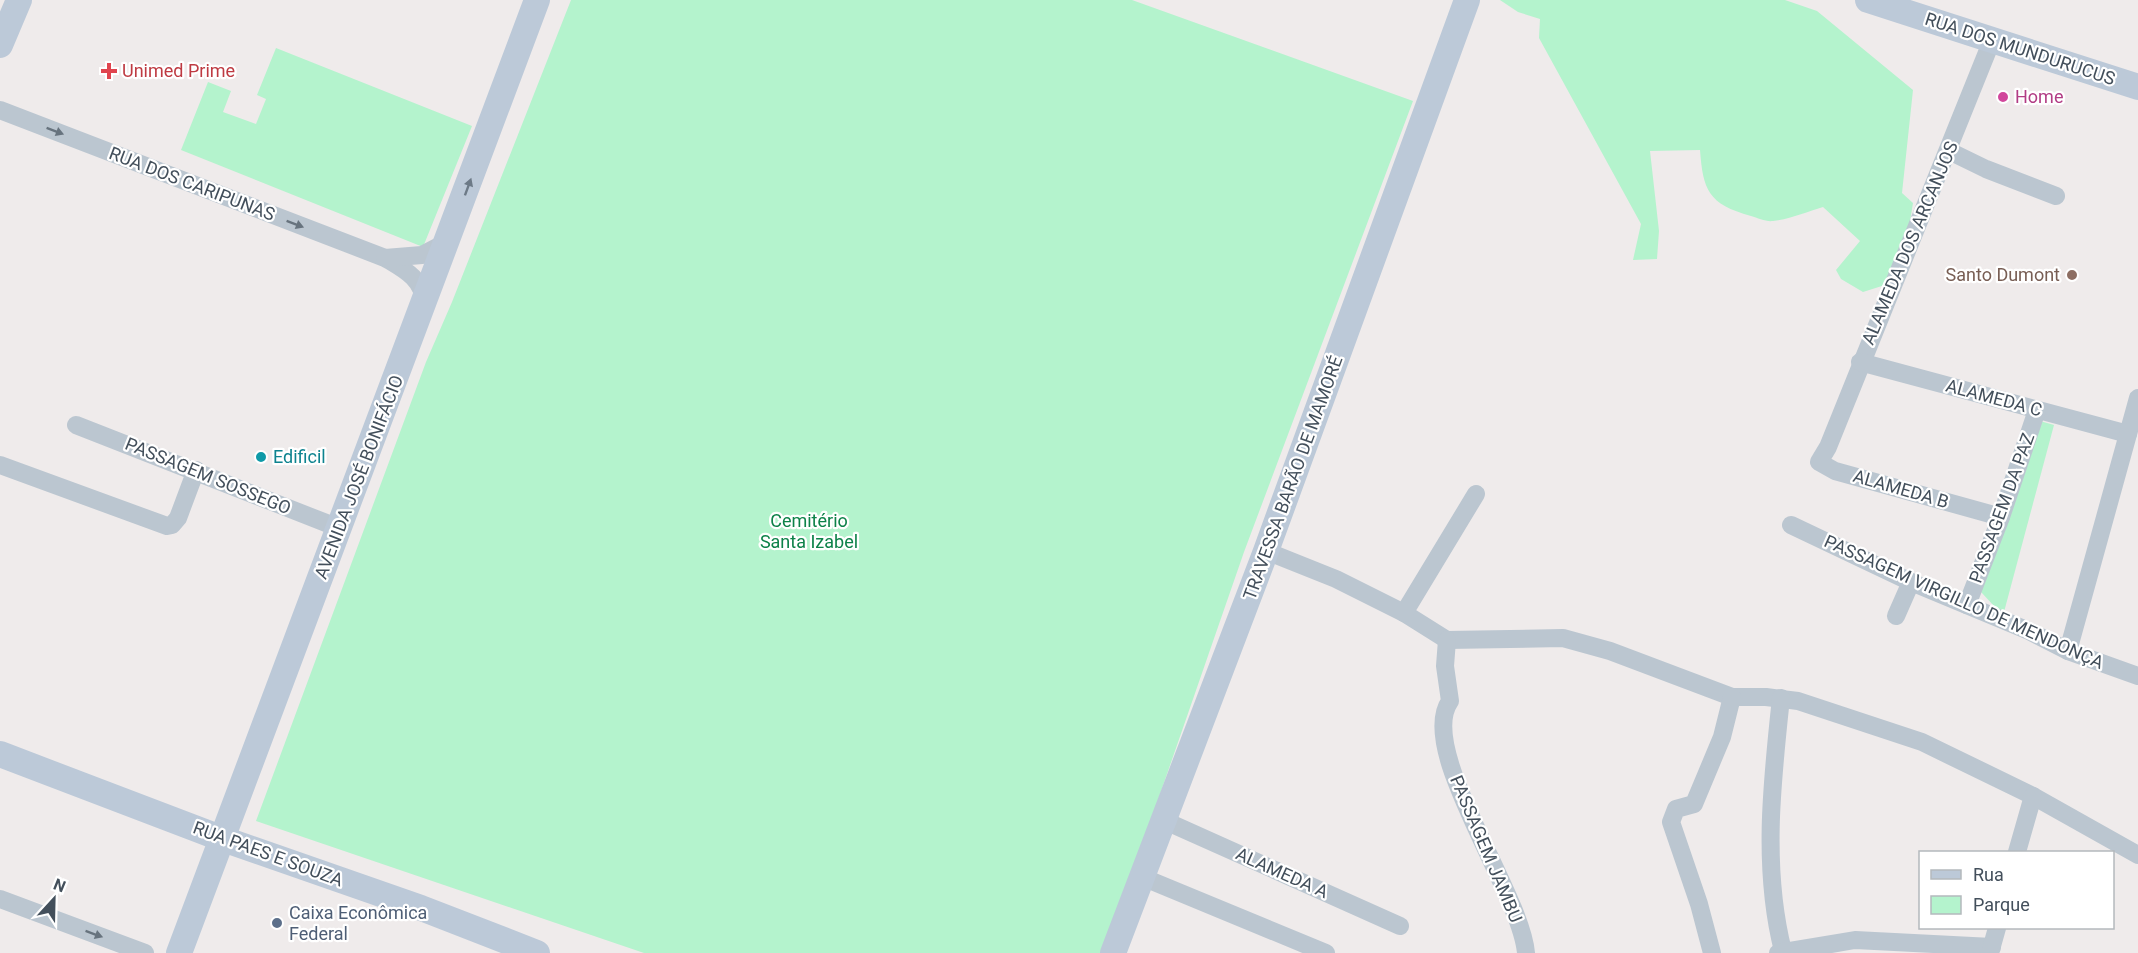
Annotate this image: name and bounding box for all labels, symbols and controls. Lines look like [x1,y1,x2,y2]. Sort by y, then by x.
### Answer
street label: RUA DOS MUNDURUCUS [1922,8,2118,89]
place label: Unimed Prime [122,60,235,81]
marker: Unimed Prime [100,62,118,80]
place label: Home [2015,86,2063,107]
marker: Home [1996,90,2010,104]
one-way arrow [46,126,64,136]
street label: ALAMEDA DOS ARCANJOS [1857,138,1962,348]
street label: RUA DOS CARIPUNAS [106,142,278,225]
one-way arrow [463,178,473,196]
one-way arrow [286,220,304,229]
place label: Santo Dumont [1946,264,2060,285]
marker: Santo Dumont [2065,268,2079,282]
street label: TRAVESSA BARÃO DE MAMORÉ [1239,353,1347,603]
street label: AVENIDA JOSÉ BONIFÁCIO [310,372,407,582]
street label: ALAMEDA C [1944,375,2045,420]
street label: PASSAGEM DA PAZ [1965,430,2039,586]
street label: PASSAGEM SOSSEGO [122,433,294,518]
place label: Edificil [273,446,326,467]
marker: Edificil [254,450,268,464]
street label: ALAMEDA B [1851,465,1951,512]
park label: Cemitério Santa Izabel [760,510,858,552]
street label: PASSAGEM VIRGILLO DE MENDONÇA [1821,530,2107,673]
street label: PASSAGEM JAMBU [1446,772,1527,925]
street label: RUA PAES E SOUZA [190,817,346,891]
street label: ALAMEDA A [1233,843,1332,902]
legend [1919,851,2114,929]
text: Rua [1973,864,2004,885]
north arrow [24,869,84,929]
text: N [51,875,68,896]
text: Parque [1973,894,2030,915]
place label: Caixa Econômica Federal [289,902,427,944]
marker: Caixa Econômica Federal [270,916,284,930]
one-way arrow [85,930,103,940]

